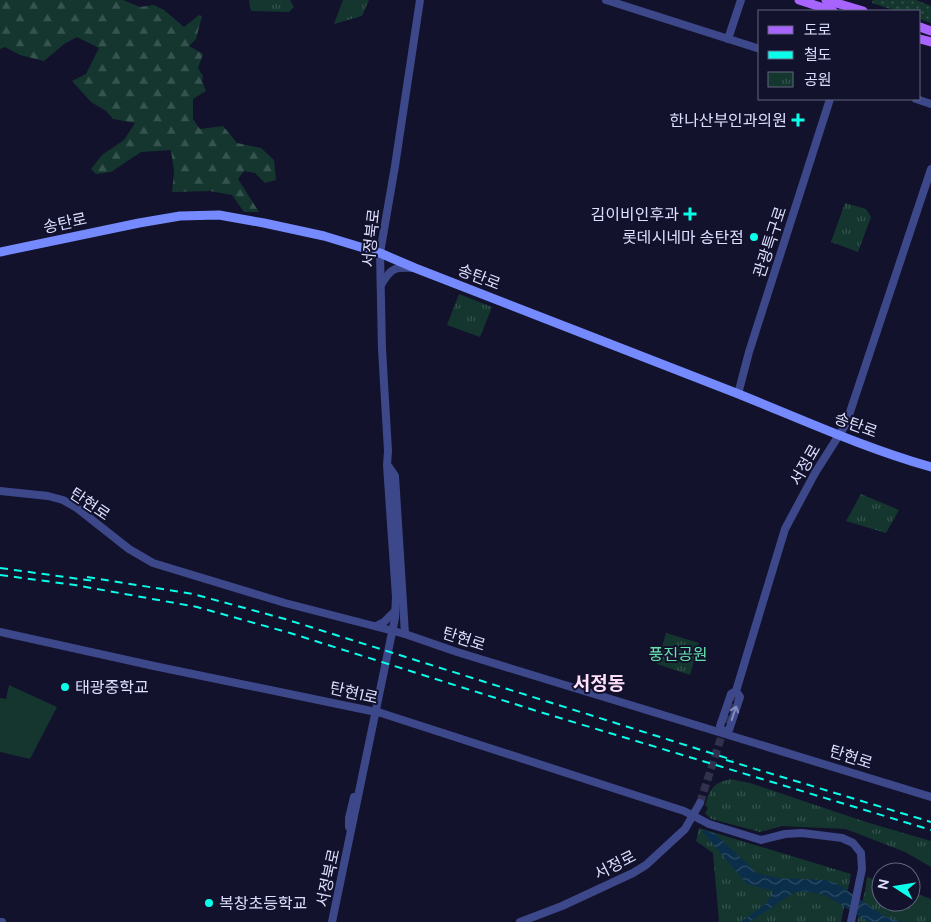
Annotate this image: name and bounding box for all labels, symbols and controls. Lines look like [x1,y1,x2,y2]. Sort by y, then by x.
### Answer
legend [758,10,921,100]
text: 도로 [804,20,832,40]
text: 철도 [804,45,832,65]
text: 공원 [804,70,832,90]
place label: 한나산부인과의원 [669,110,787,131]
marker: 한나산부인과의원 [791,113,805,127]
street label: 관광특구로 [749,203,791,280]
place label: 김이비인후과 [591,204,679,225]
street label: 서정북로 [357,207,385,268]
marker: 김이비인후과 [683,207,697,221]
street label: 송탄로 [41,208,89,238]
place label: 롯데시네마 송탄점 [622,227,744,248]
marker: 롯데시네마 송탄점 [748,231,760,243]
street label: 송탄로 [455,259,504,295]
street label: 송탄로 [832,408,881,443]
street label: 서정로 [785,440,825,489]
street label: 탄현로 [66,483,114,525]
street label: 탄현로 [440,622,489,656]
park label: 풍진공원 [649,644,707,665]
district label: 서정동 [573,671,625,696]
place label: 태광중학교 [75,677,149,698]
street label: 탄현1로 [328,677,381,709]
marker: 태광중학교 [59,681,71,693]
one-way arrow [730,706,740,722]
street label: 탄현로 [827,740,876,774]
street label: 서정로 [591,845,640,884]
street label: 서정북로 [312,847,344,909]
north arrow [871,862,921,912]
text: N [873,877,893,891]
place label: 복창초등학교 [219,893,307,914]
marker: 복창초등학교 [203,897,215,909]

